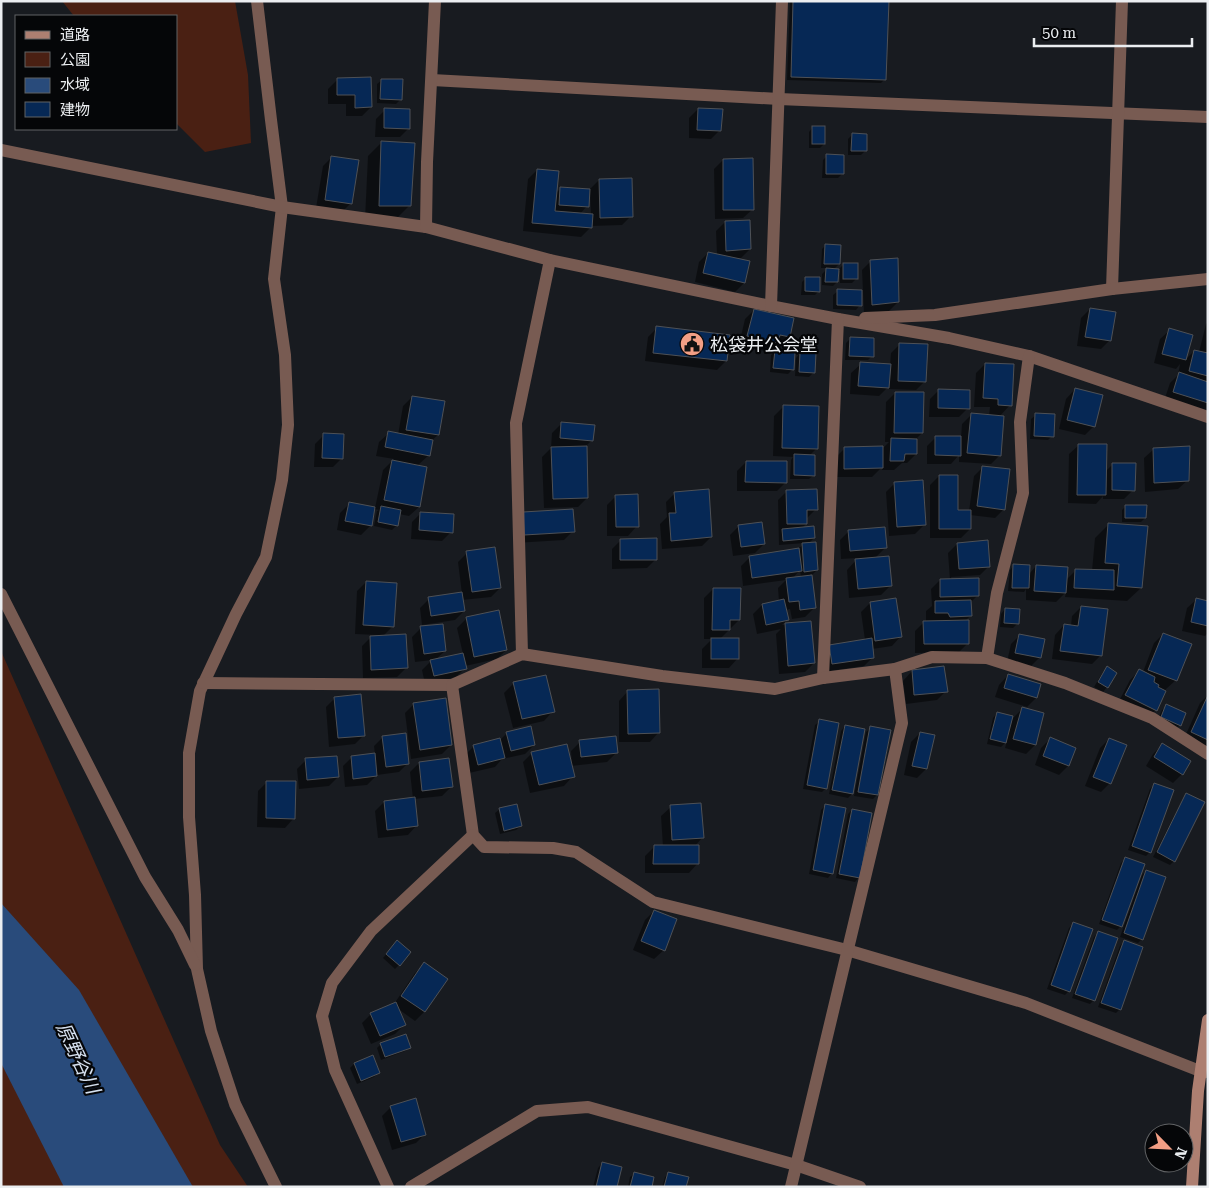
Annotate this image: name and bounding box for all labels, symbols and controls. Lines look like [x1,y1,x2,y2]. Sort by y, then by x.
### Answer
legend [15,15,178,130]
scale bar [1034,15,1192,47]
text: 50 m [1042,24,1077,42]
text: 道路 [60,26,90,44]
text: 公園 [60,51,90,69]
text: 水域 [60,76,90,94]
text: 建物 [60,101,90,119]
public building icon: 松袋井公会堂 [679,331,705,357]
place label: 松袋井公会堂 [710,334,818,355]
water label: 原野谷川 [52,1019,105,1099]
north arrow [1144,1123,1194,1173]
text: N [1171,1145,1190,1162]

